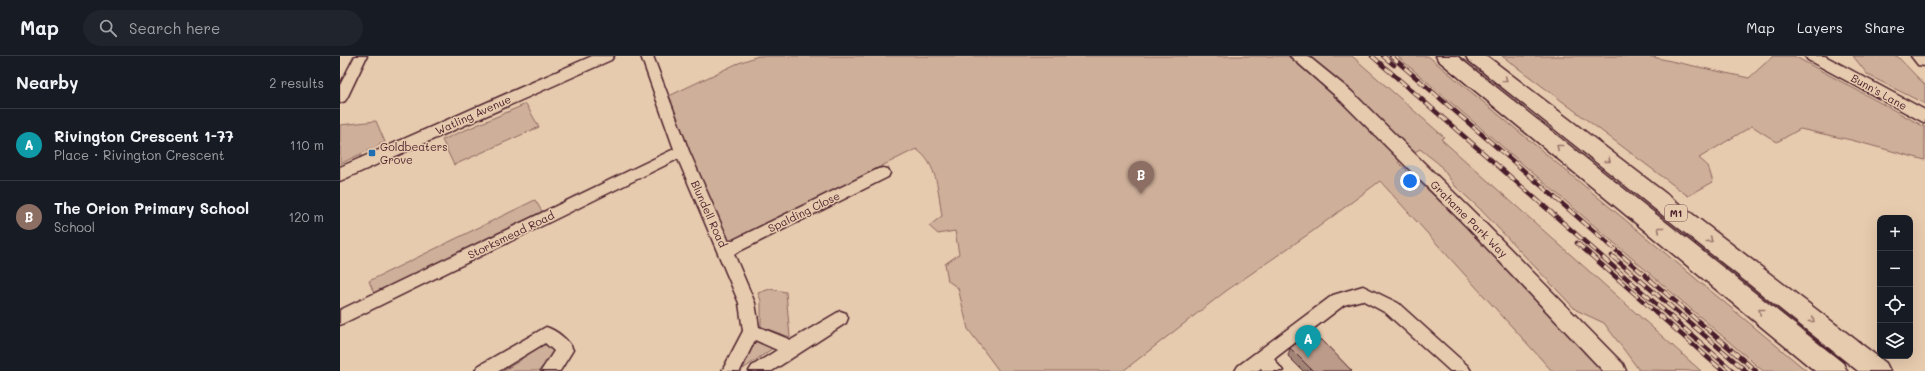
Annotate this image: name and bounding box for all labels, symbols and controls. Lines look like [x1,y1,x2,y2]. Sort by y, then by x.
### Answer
search box [83,10,363,46]
text: Map [20,15,59,40]
icon: search [97,17,119,39]
text: Search here [129,18,220,38]
text: Map [1746,18,1775,37]
text: Layers [1797,18,1843,37]
text: Share [1865,18,1905,37]
street label: Bunn's Lane [1849,70,1910,113]
text: Nearby [16,71,78,93]
text: 2 results [269,74,324,91]
one-way arrow [1501,75,1508,82]
street label: Watling Avenue [432,91,513,138]
text: Rivington Crescent 1-77 [54,126,234,146]
text: A [24,136,34,153]
text: 110 m [290,136,324,153]
place label: Goldbeaters Grove [380,139,448,167]
one-way arrow [1556,145,1563,152]
text: Place · Rivington Crescent [54,146,224,163]
marker: Goldbeaters Grove [367,148,377,158]
one-way arrow [1603,155,1610,162]
pin: B [1128,161,1154,194]
your location [1400,171,1420,191]
street label: Grahame Park Way [1427,177,1511,261]
street label: Blundell Road [688,178,731,250]
street label: Spalding Close [765,188,842,235]
text: The Orion Primary School [54,198,249,218]
road number: M1 [1665,205,1687,221]
street label: Storksmead Road [465,207,557,262]
text: B [25,208,33,225]
text: 120 m [288,208,324,225]
map controls [1877,215,1913,359]
button: + [1877,215,1913,251]
text: School [54,218,95,235]
one-way arrow [1657,226,1665,233]
one-way arrow [1706,235,1713,242]
button: − [1877,251,1913,287]
button: locate [1877,287,1913,323]
one-way arrow [1758,308,1765,315]
one-way arrow [1808,316,1815,323]
button: layers [1877,323,1913,359]
pin: A [1295,325,1321,358]

